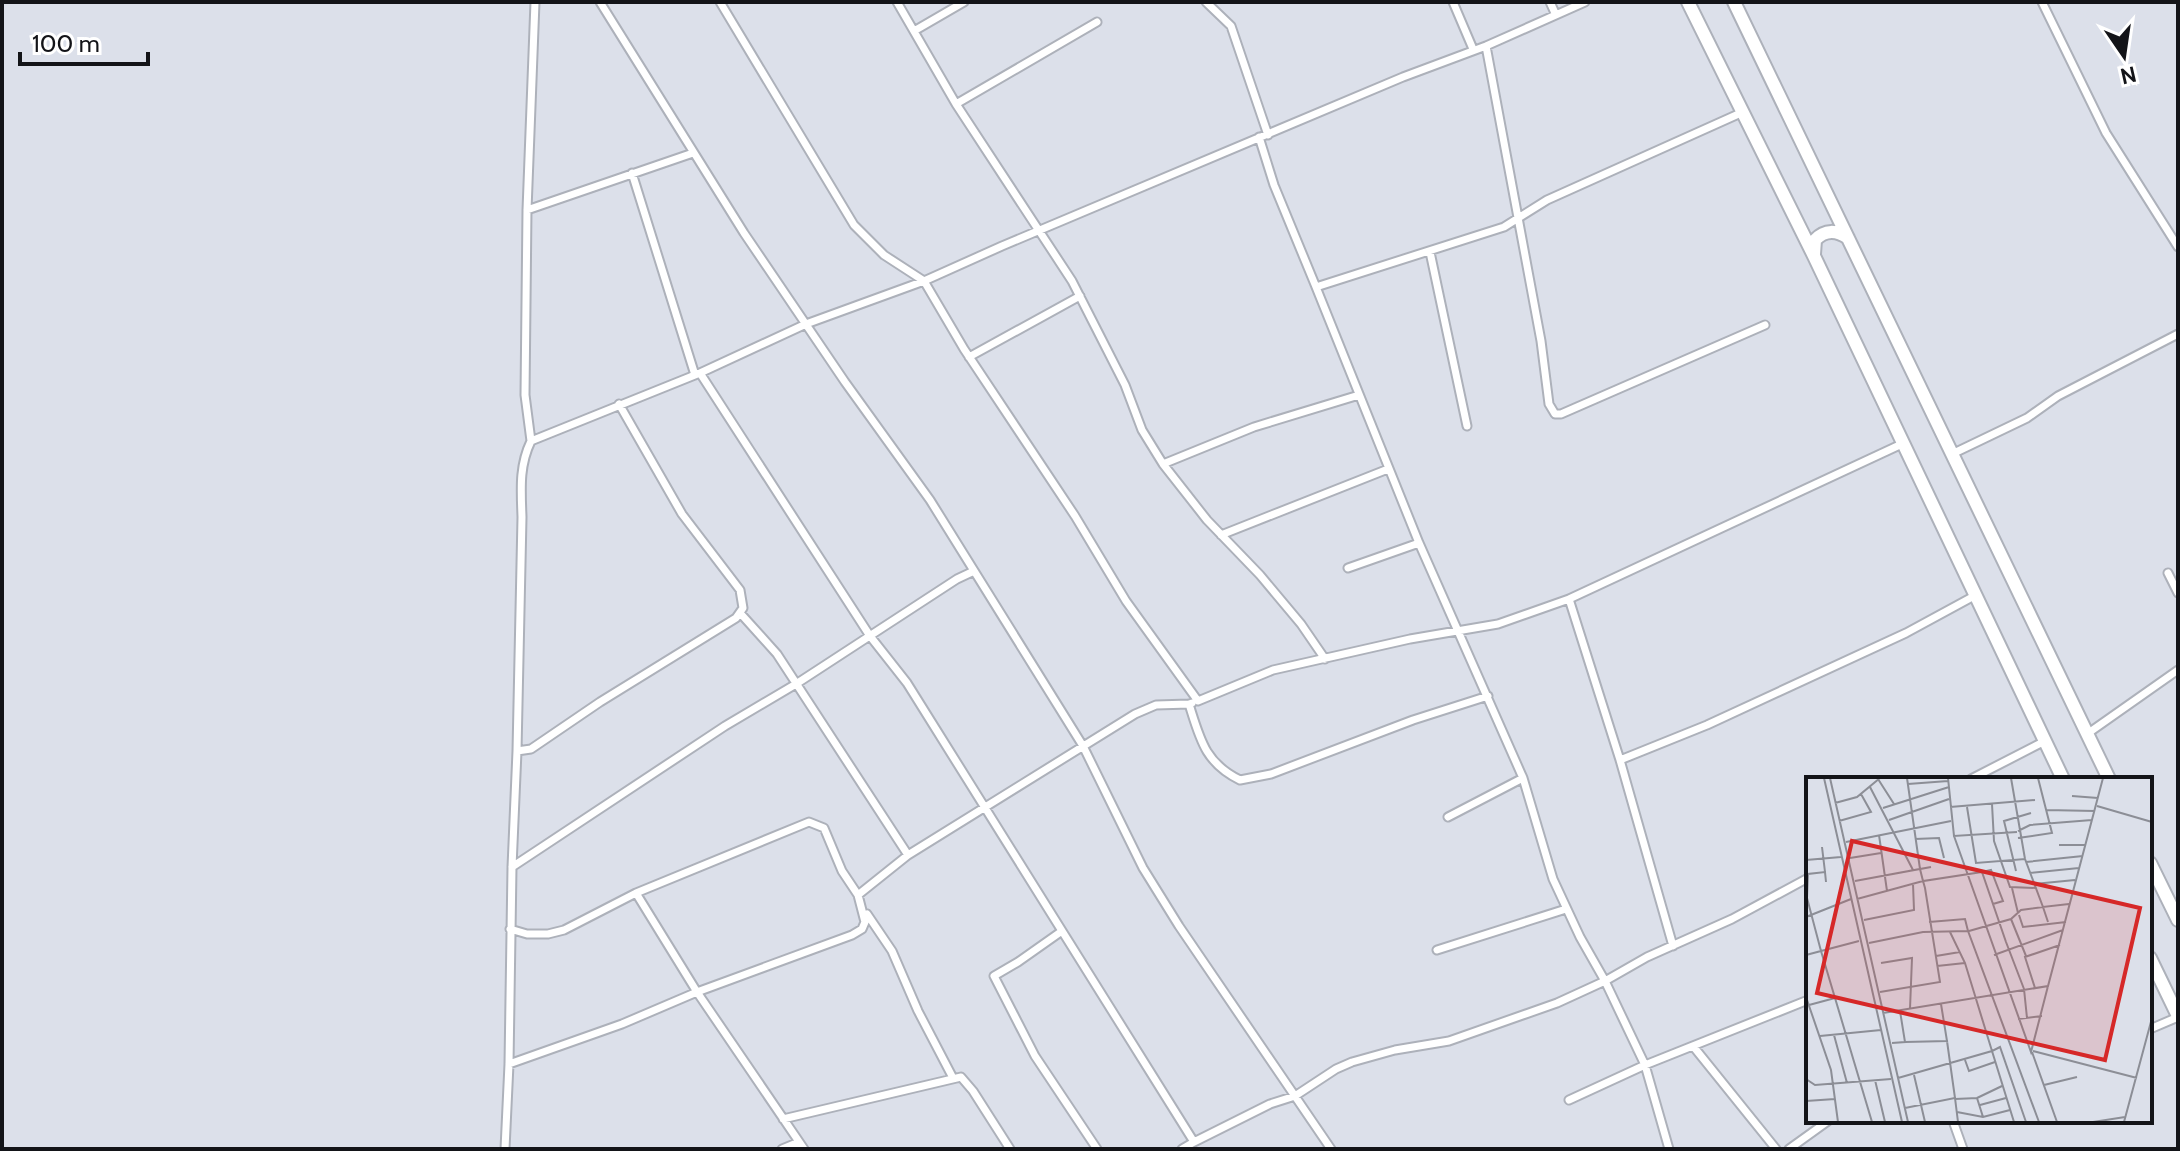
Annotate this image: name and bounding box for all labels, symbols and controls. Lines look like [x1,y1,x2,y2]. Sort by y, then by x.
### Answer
scale bar [20,16,148,66]
north arrow [2084,16,2164,96]
text: 100 m [32,29,100,58]
text: N [2118,60,2139,90]
inset map [1806,777,2152,1123]

